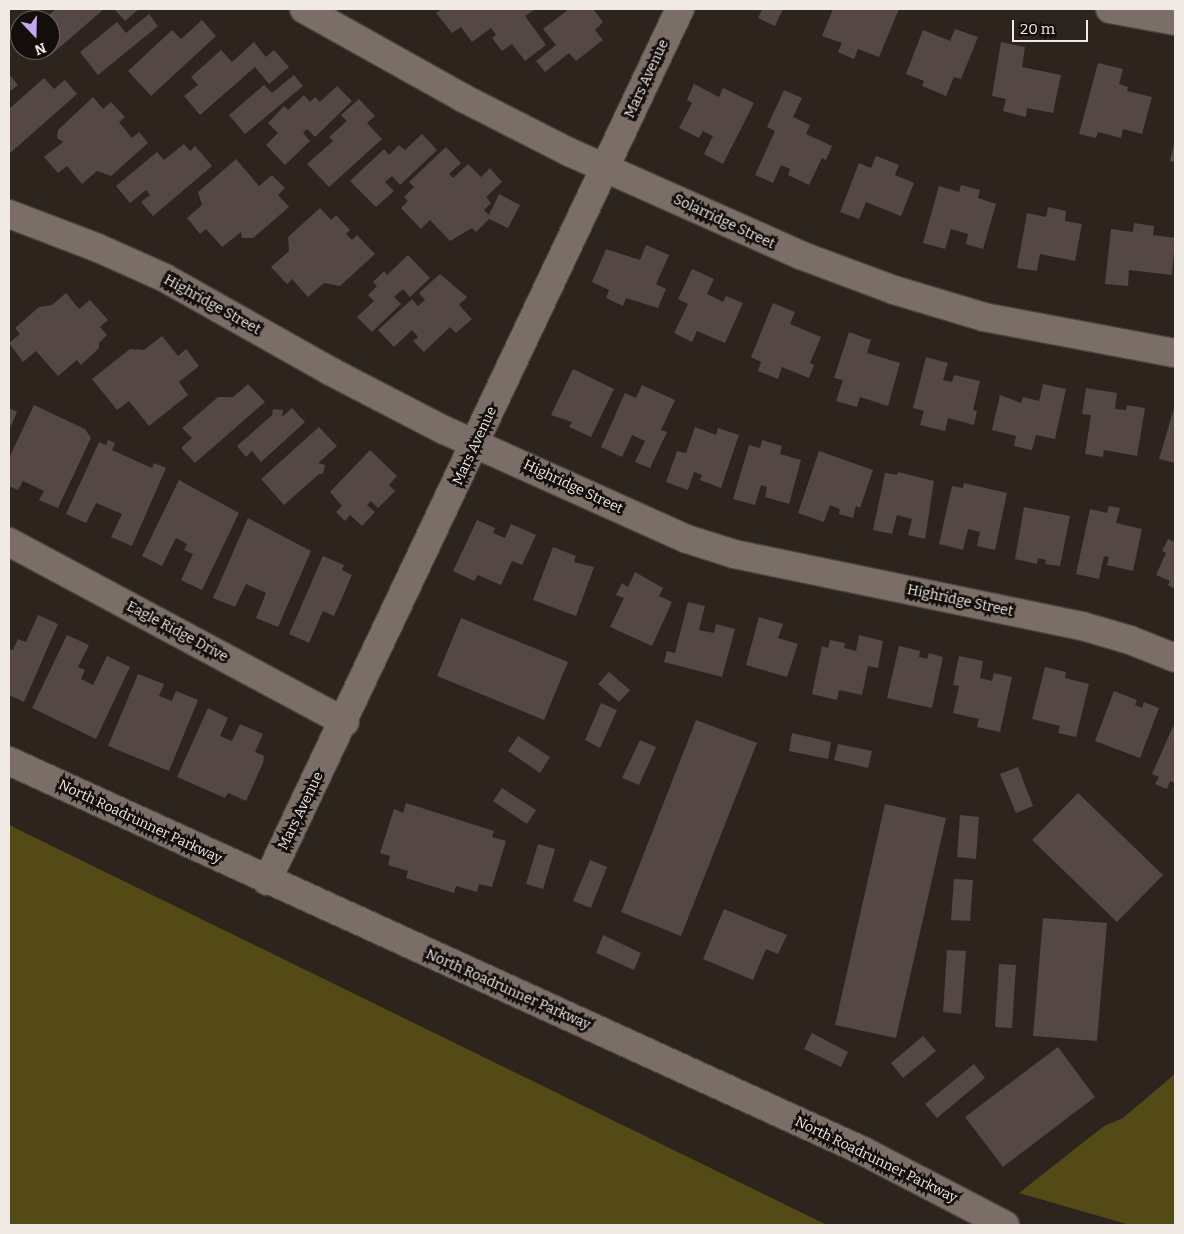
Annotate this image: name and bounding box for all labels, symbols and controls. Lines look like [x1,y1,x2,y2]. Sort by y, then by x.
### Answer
north arrow [10,10,60,60]
scale bar [1014,10,1090,42]
text: 20 m [1020,20,1055,38]
street label: Mars Avenue [622,37,672,121]
text: N [32,39,48,58]
street label: Solarridge Street [671,191,777,253]
street label: Highridge Street [161,272,263,338]
street label: Mars Avenue [450,404,500,488]
street label: Highridge Street [521,457,625,517]
street label: Highridge Street [906,582,1014,620]
street label: Eagle Ridge Drive [123,598,231,666]
street label: Mars Avenue [275,769,327,853]
street label: North Roadrunner Parkway [56,777,224,867]
street label: North Roadrunner Parkway [423,946,593,1034]
street label: North Roadrunner Parkway [792,1113,960,1207]

